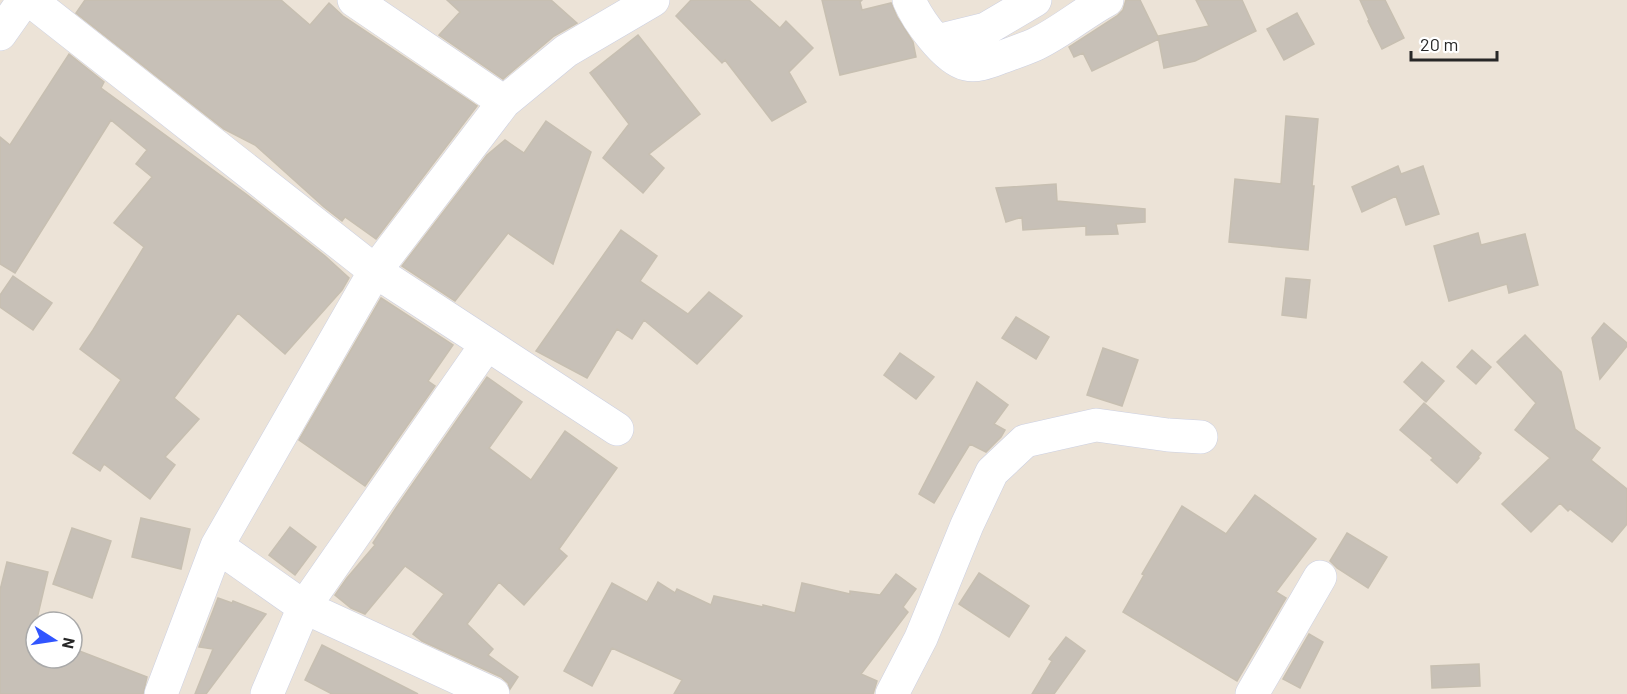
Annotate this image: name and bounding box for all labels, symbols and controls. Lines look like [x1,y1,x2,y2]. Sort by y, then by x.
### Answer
scale bar [1411,24,1496,62]
text: 20 m [1420,33,1458,55]
north arrow [24,610,84,670]
text: N [59,636,80,650]

